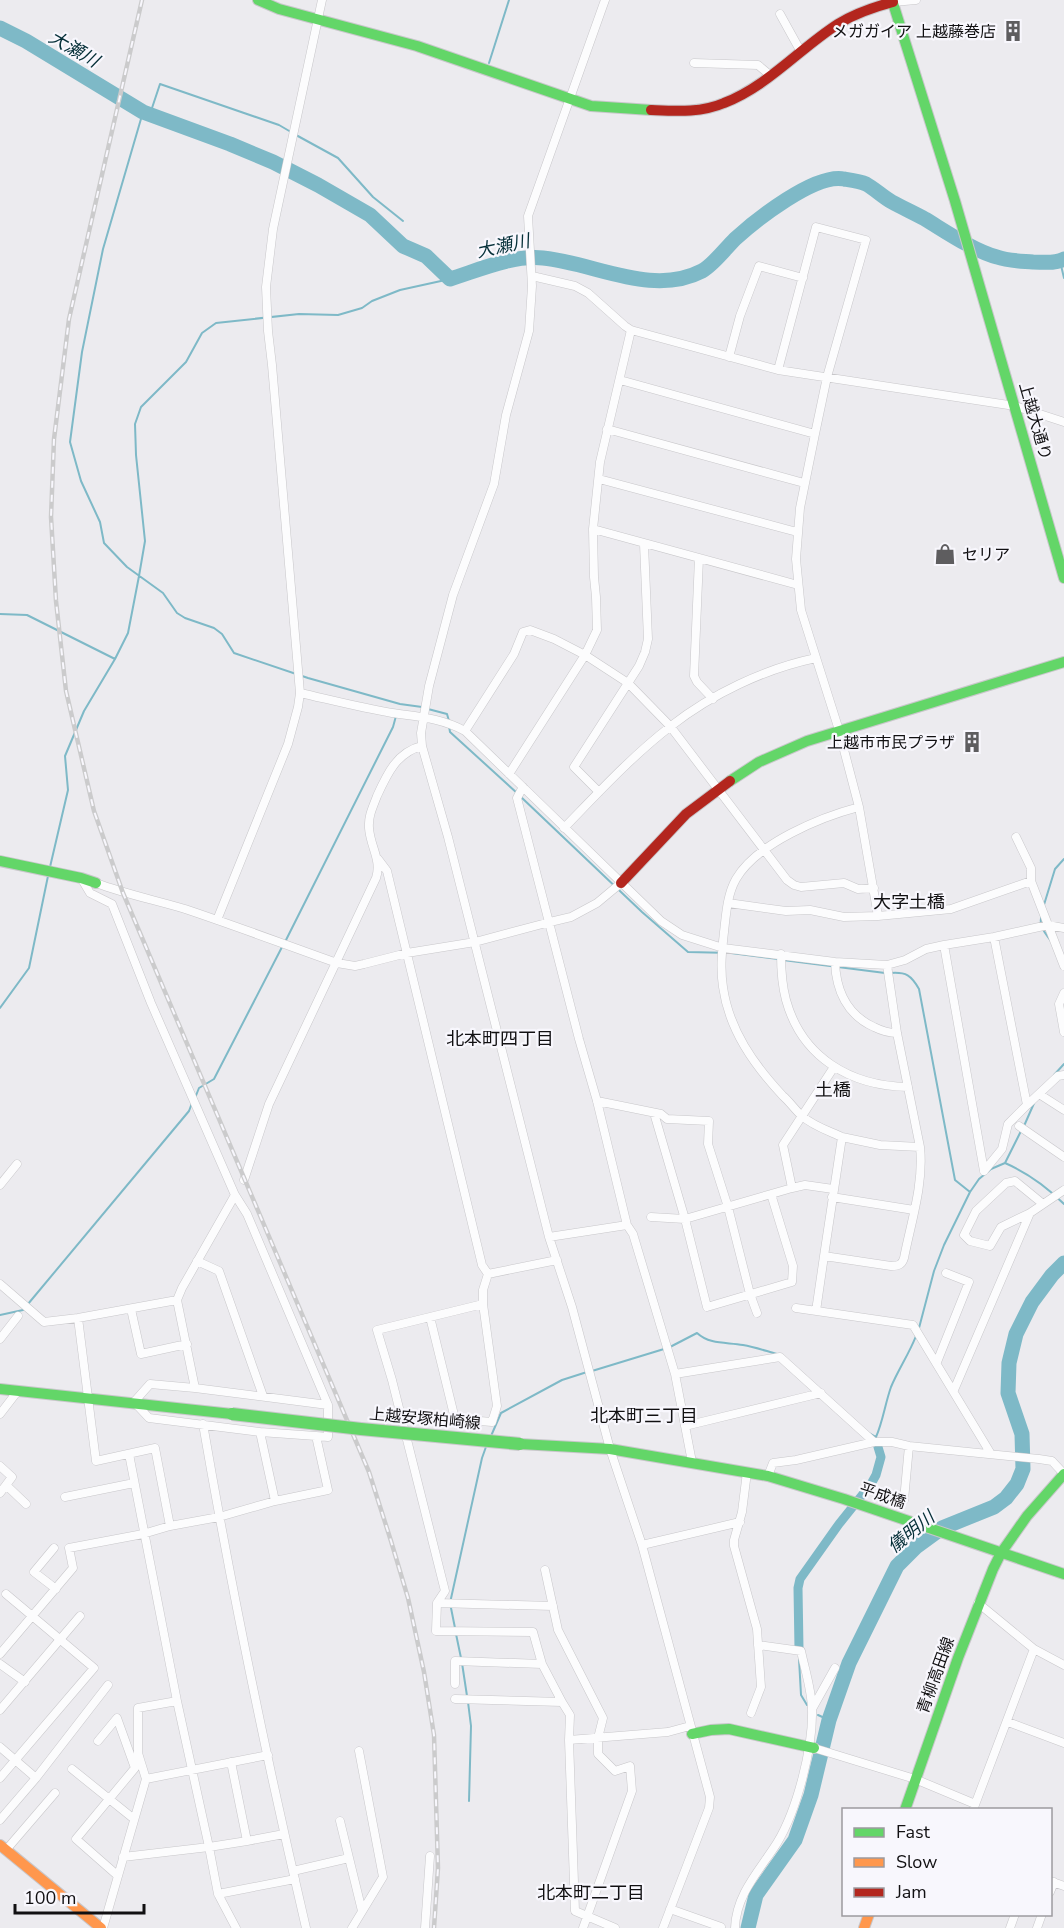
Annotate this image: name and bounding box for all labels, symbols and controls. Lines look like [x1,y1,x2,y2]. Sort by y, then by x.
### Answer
building icon: メガガイア 上越藤巻店 [1001,19,1025,43]
place label: メガガイア 上越藤巻店 [832,21,996,43]
water label: 大瀬川 [45,25,105,74]
water label: 大瀬川 [474,228,534,263]
street label: 上越大通り [1013,380,1057,463]
shop icon: セリア [933,542,957,566]
place label: セリア [962,544,1010,566]
building icon: 上越市市民プラザ [960,730,984,754]
place label: 上越市市民プラザ [827,732,955,754]
district label: 大字土橋 [873,890,945,914]
district label: 北本町四丁目 [446,1027,554,1051]
district label: 土橋 [815,1078,851,1102]
street label: 上越安塚柏崎線 [368,1403,482,1435]
district label: 北本町三丁目 [590,1404,698,1428]
street label: 平成橋 [856,1478,909,1514]
water label: 儀明川 [882,1504,941,1558]
street label: 青柳高田線 [912,1634,960,1717]
legend [842,1808,1052,1916]
text: Fast [896,1820,931,1844]
text: Slow [896,1850,937,1874]
scale bar [15,1877,144,1915]
text: Jam [895,1880,927,1904]
district label: 北本町二丁目 [537,1881,645,1905]
text: 100 m [24,1886,76,1910]

